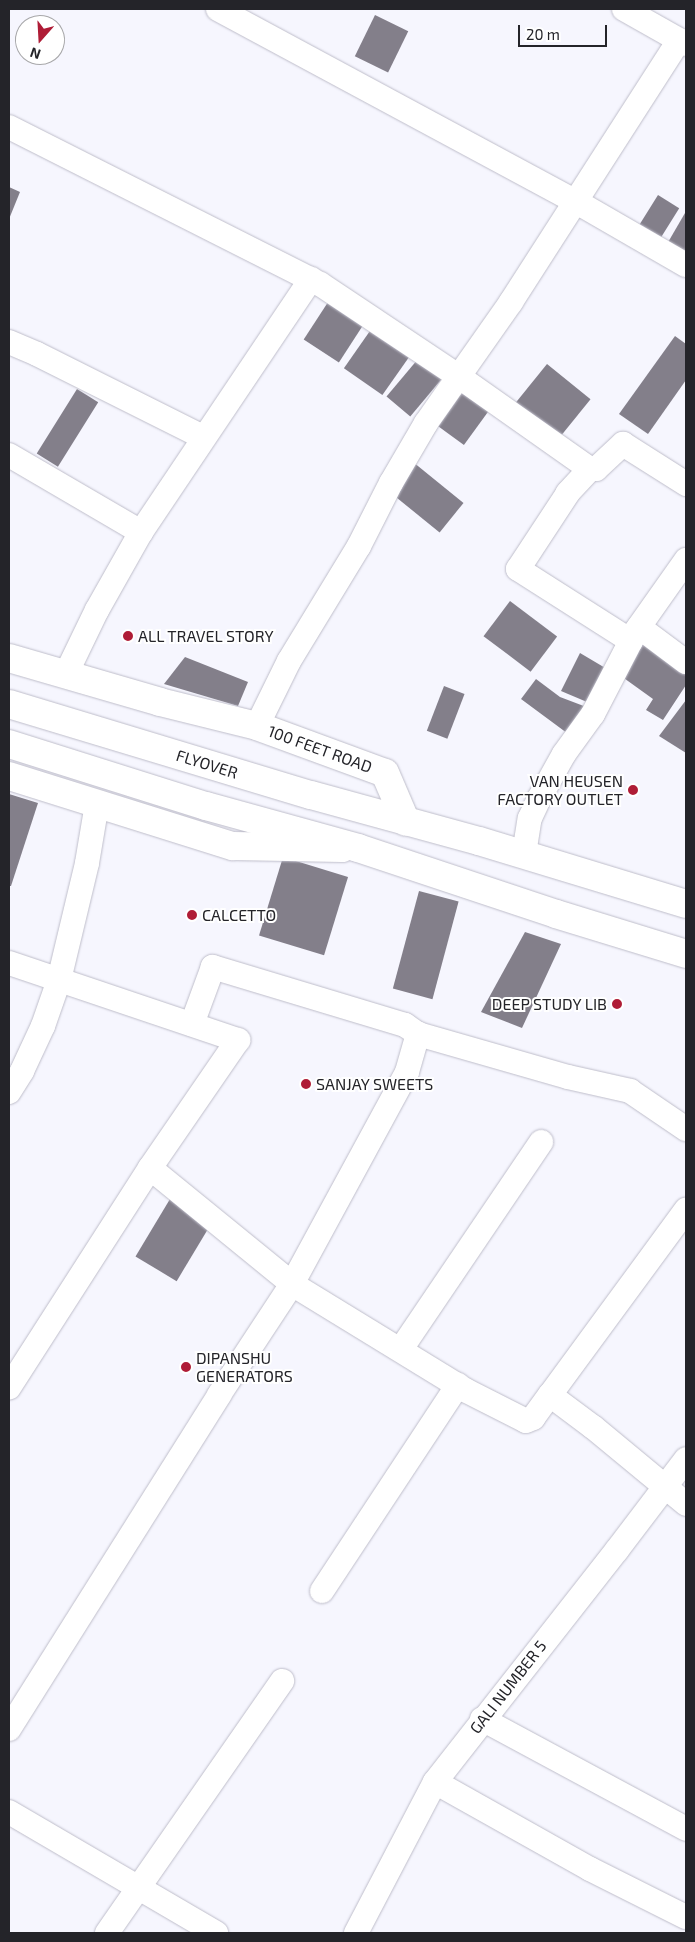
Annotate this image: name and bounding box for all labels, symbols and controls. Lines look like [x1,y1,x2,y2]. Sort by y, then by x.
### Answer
north arrow [15,15,65,65]
scale bar [520,15,609,47]
text: 20 m [526,25,560,43]
text: N [28,44,43,63]
place label: ALL TRAVEL STORY [138,626,275,646]
marker: ALL TRAVEL STORY [122,630,134,642]
street label: 100 FEET ROAD [265,721,375,777]
street label: FLYOVER [174,746,240,782]
place label: VAN HEUSEN FACTORY OUTLET [497,771,623,809]
marker: VAN HEUSEN FACTORY OUTLET [627,784,639,796]
place label: CALCETTO [202,905,276,925]
marker: CALCETTO [186,909,198,921]
place label: DEEP STUDY LIB [491,994,607,1014]
marker: DEEP STUDY LIB [611,998,623,1010]
place label: SANJAY SWEETS [316,1074,434,1094]
marker: SANJAY SWEETS [300,1078,312,1090]
place label: DIPANSHU GENERATORS [196,1348,293,1386]
marker: DIPANSHU GENERATORS [180,1361,192,1373]
street label: GALI NUMBER 5 [466,1637,550,1737]

